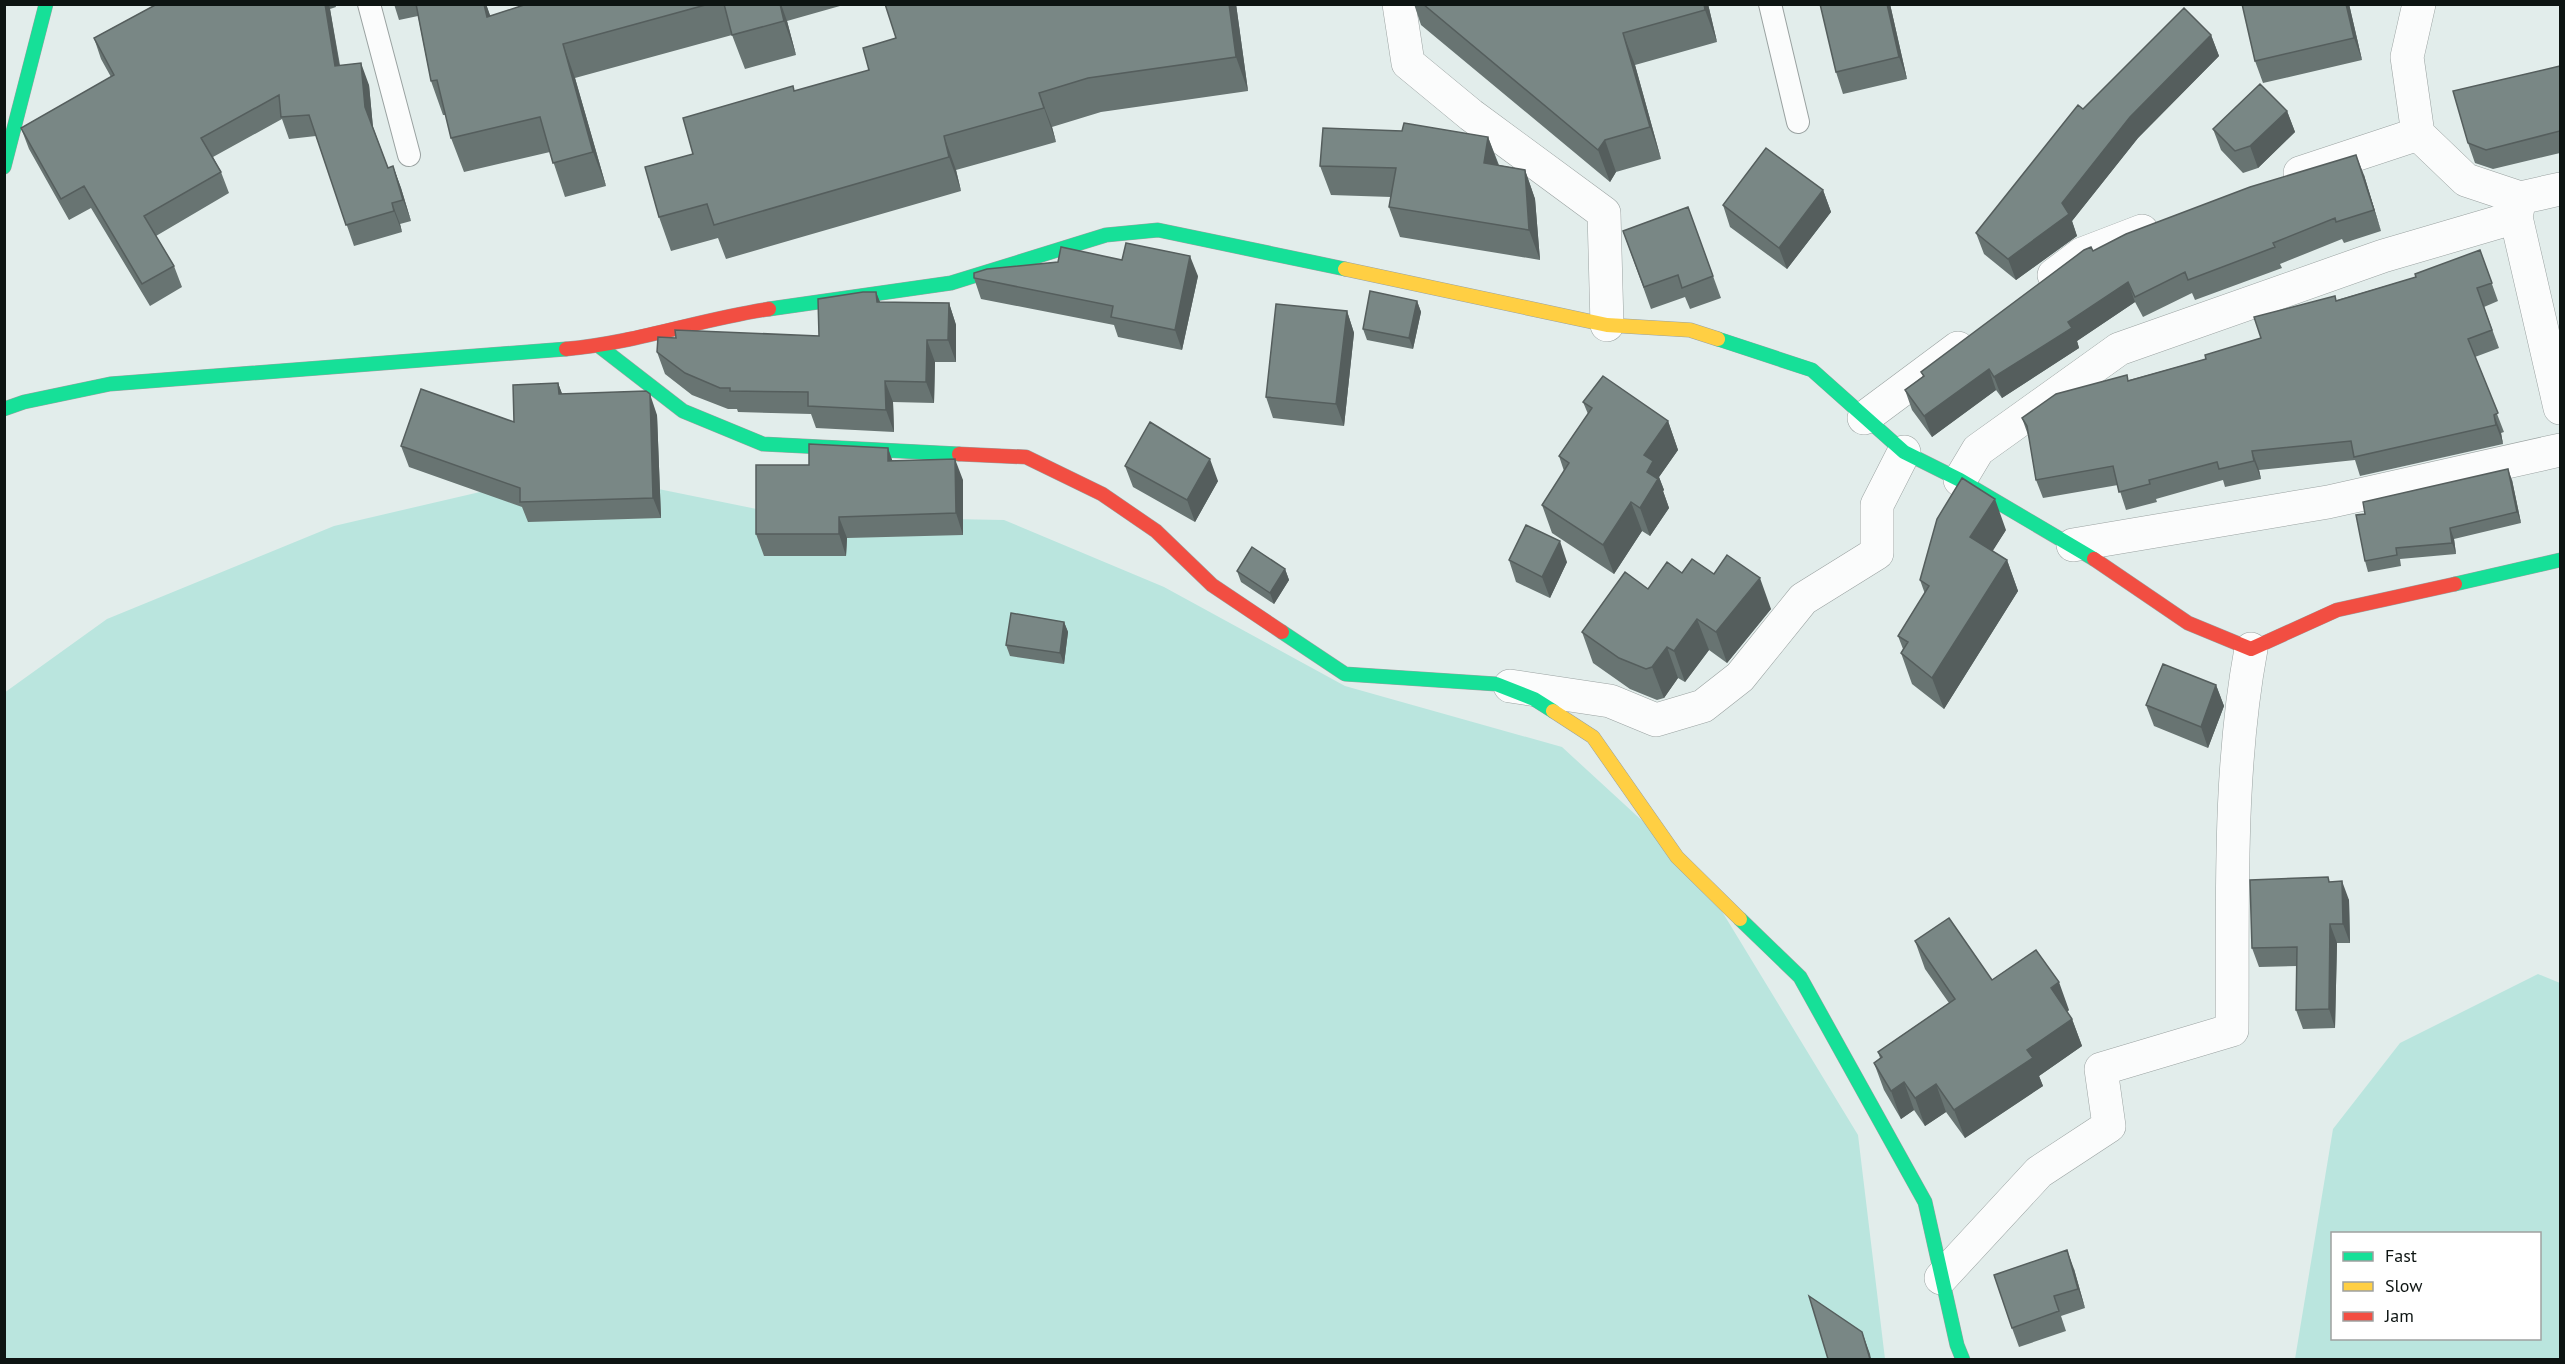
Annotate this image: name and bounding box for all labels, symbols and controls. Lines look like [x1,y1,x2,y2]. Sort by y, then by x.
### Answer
legend [2331,1232,2541,1340]
text: Fast [2385,1244,2417,1267]
text: Slow [2385,1274,2423,1297]
text: Jam [2384,1304,2414,1327]

